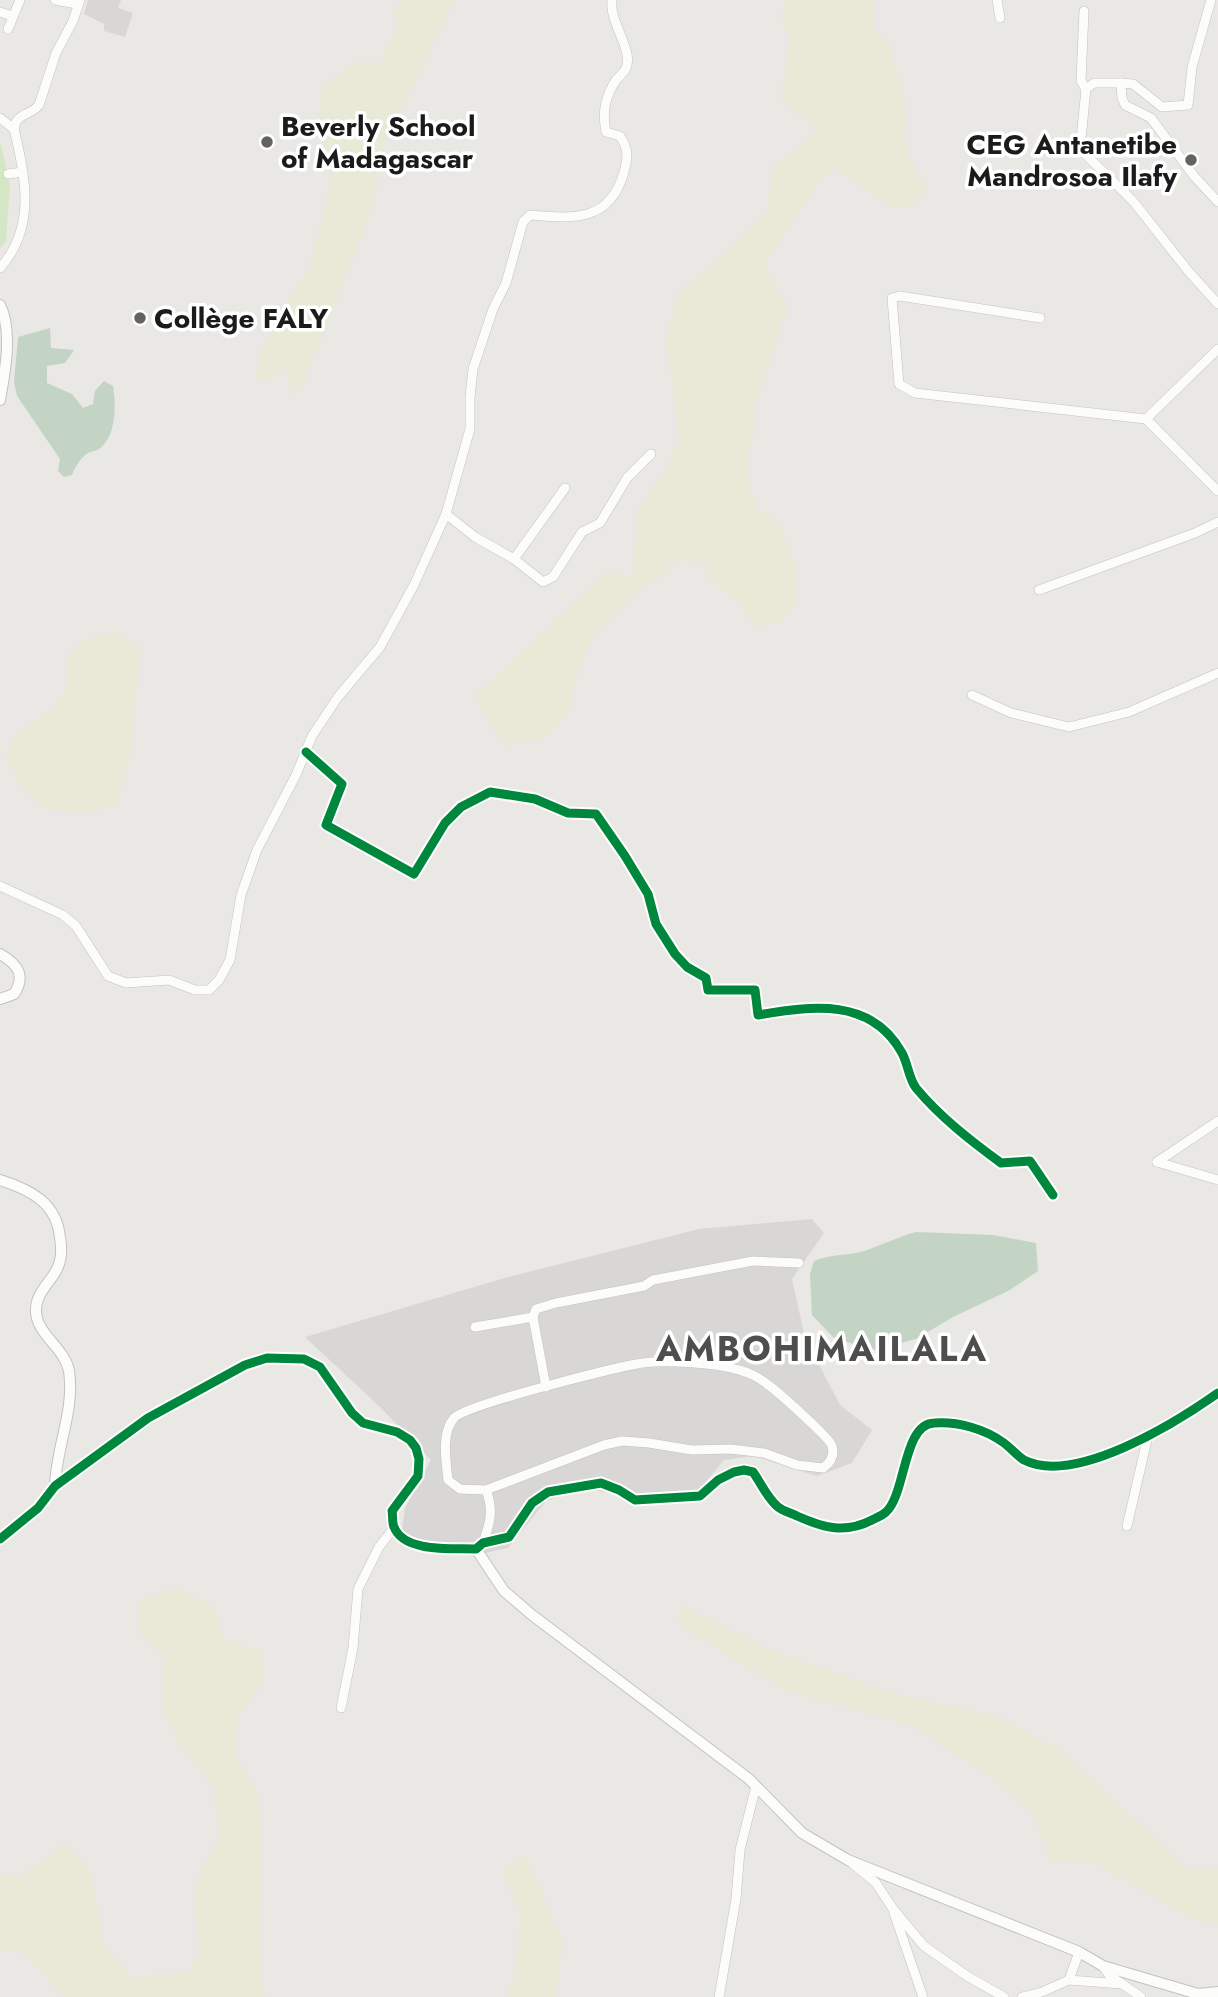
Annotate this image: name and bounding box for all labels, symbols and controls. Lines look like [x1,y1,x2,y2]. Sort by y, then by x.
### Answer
place label: Beverly School of Madagascar [281,106,476,179]
place label: CEG Antanetibe Mandrosoa Ilafy [967,124,1177,197]
marker: Beverly School of Madagascar [259,134,275,150]
marker: CEG Antanetibe Mandrosoa Ilafy [1183,152,1199,168]
place label: Collège FALY [154,298,329,339]
marker: Collège FALY [132,310,148,326]
district label: AMBOHIMAILALA [655,1324,988,1374]

